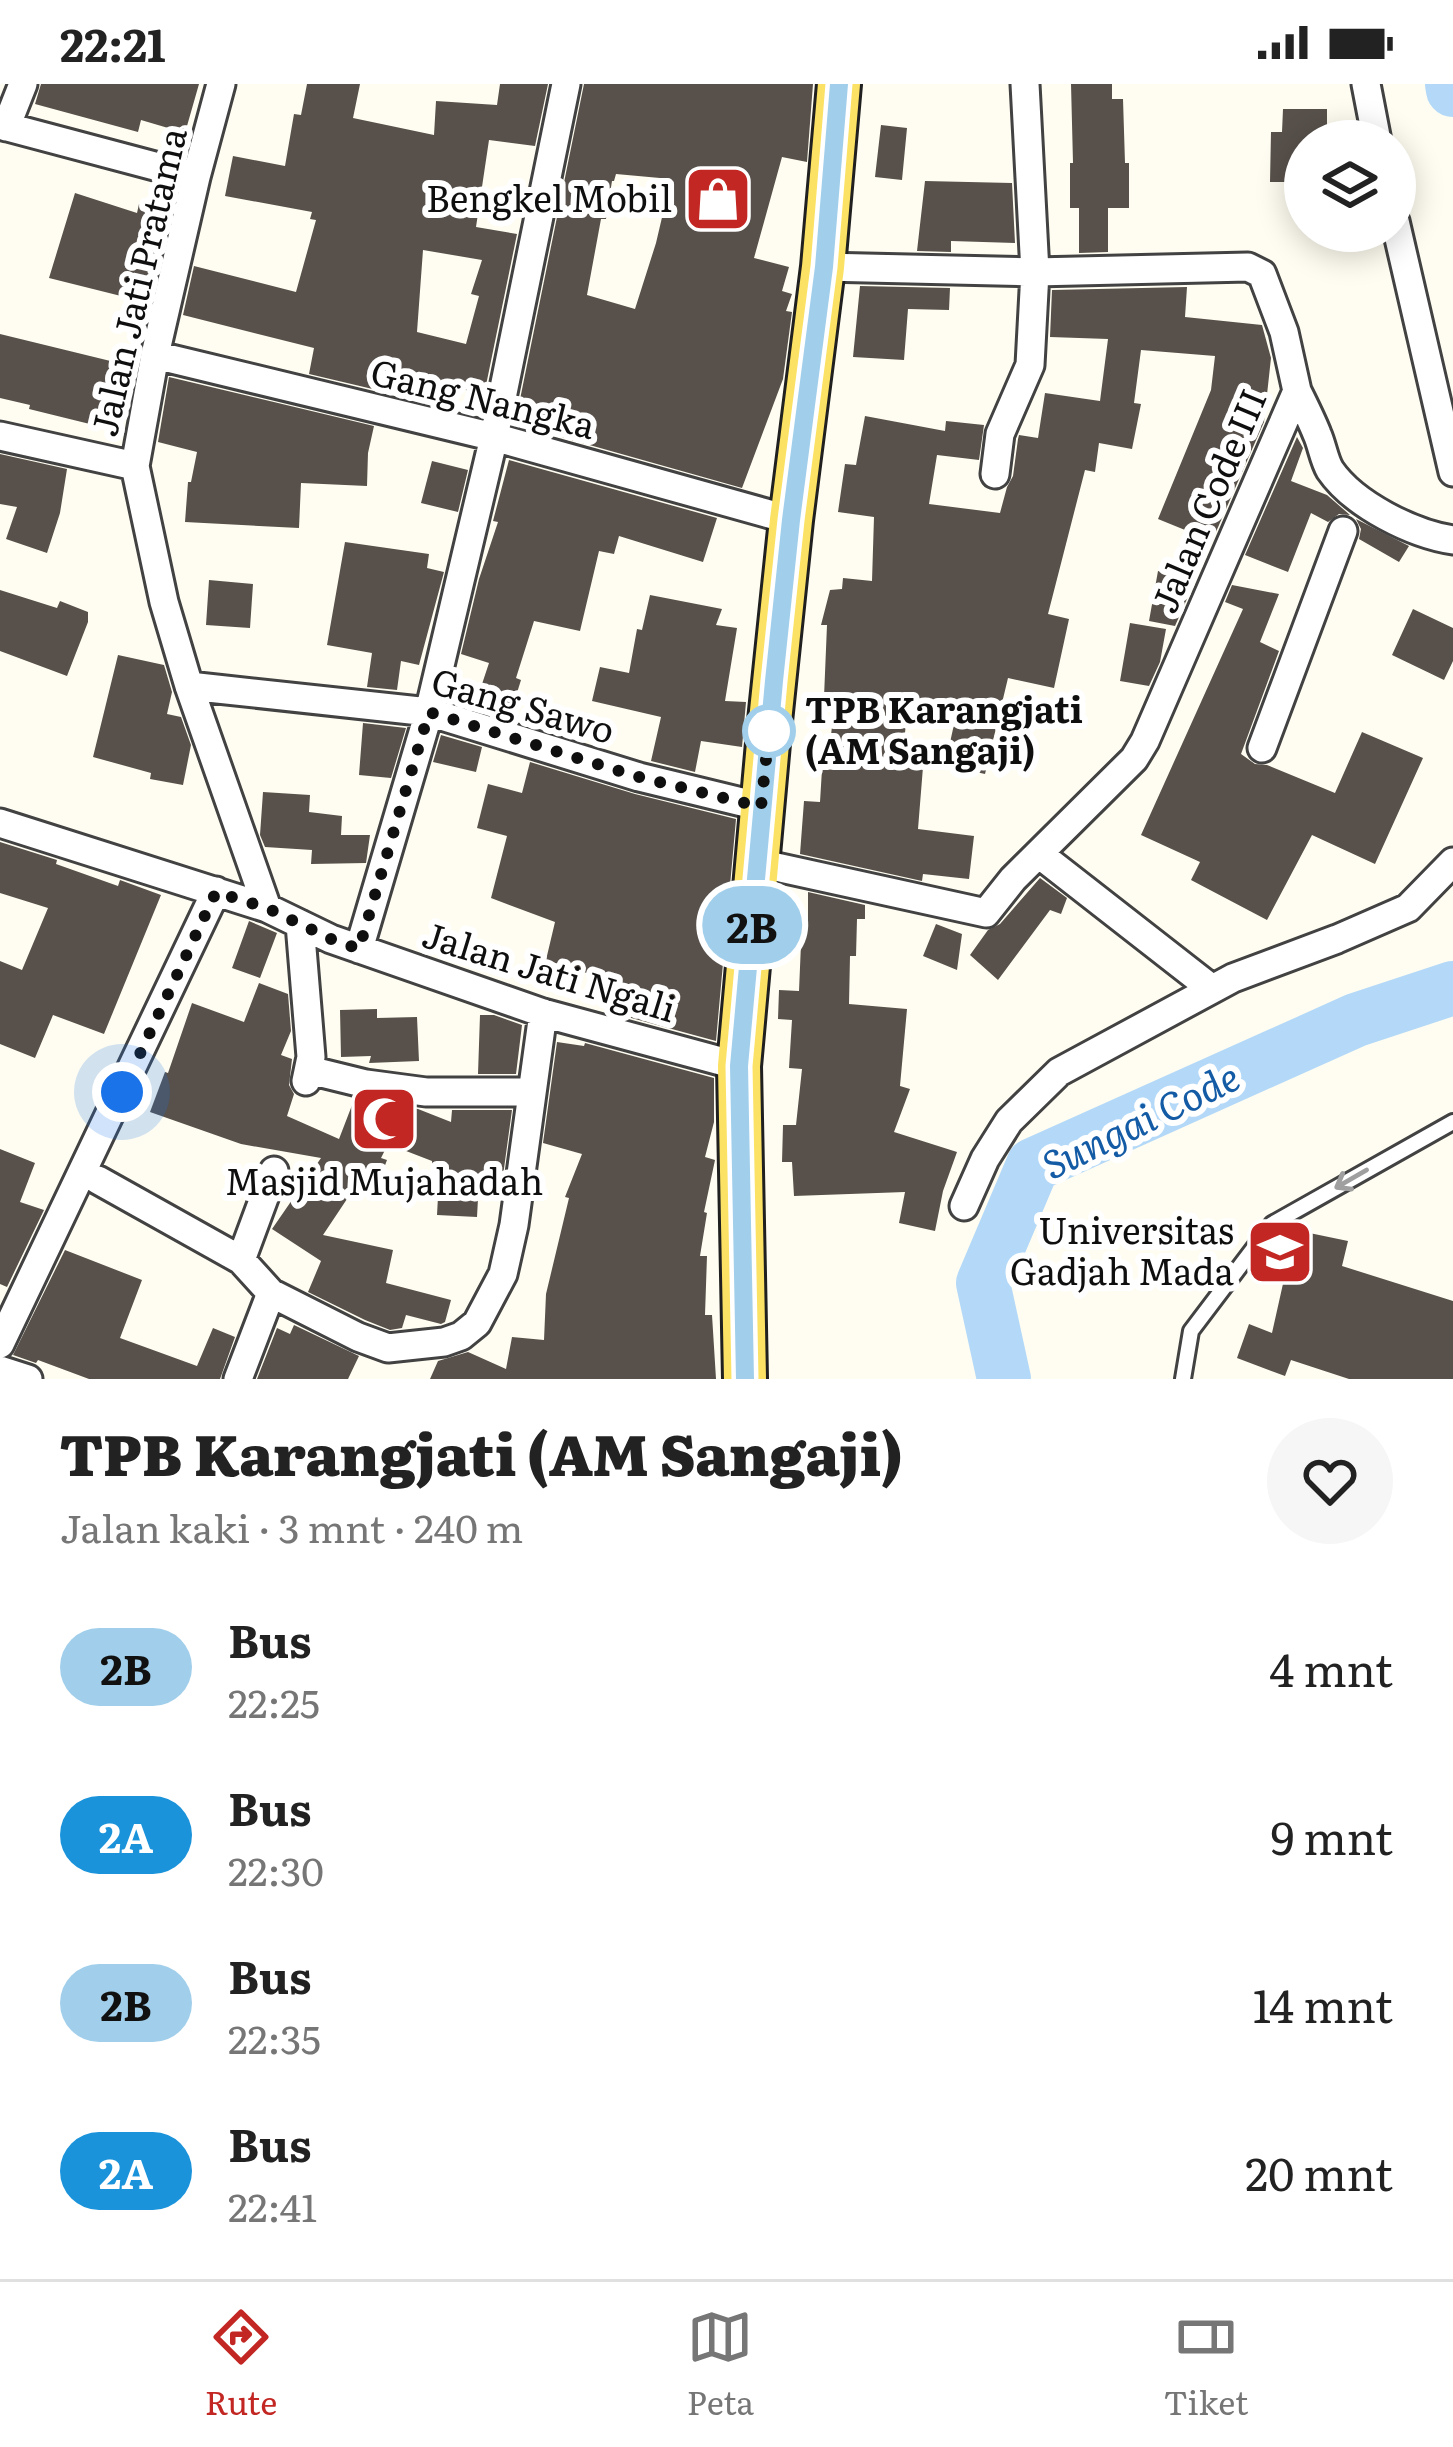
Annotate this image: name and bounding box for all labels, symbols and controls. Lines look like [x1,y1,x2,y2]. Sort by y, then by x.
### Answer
text: 22:21 [60,9,166,76]
map controls [1284,120,1416,252]
button: layers [1284,120,1416,252]
street label: Jalan Jati Pratama [75,121,198,441]
shop icon: Bengkel Mobil [683,164,753,234]
place label: Bengkel Mobil [426,170,672,223]
street label: Gang Nangka [366,343,602,450]
street label: Jalan Code III [1136,380,1278,620]
street label: Gang Sawo [426,652,621,755]
place label: TPB Karangjati (AM Sangaji) [805,681,1083,775]
marker: TPB Karangjati (AM Sangaji) [744,706,794,756]
line badge: 2B [698,886,806,964]
text: 2B [726,894,778,956]
street label: Jalan Jati Ngali [416,906,683,1033]
water label: Sungai Code [1031,1045,1248,1191]
your location [92,1062,152,1122]
mosque icon: Masjid Mujahadah [349,1084,419,1154]
place label: Masjid Mujahadah [225,1153,543,1206]
one-way arrow [1334,1167,1369,1191]
place label: Universitas Gadjah Mada [1010,1202,1235,1296]
school or university icon: Universitas Gadjah Mada [1245,1217,1315,1287]
text: TPB Karangjati (AM Sangaji) [60,1409,902,1494]
button: heart [1267,1418,1393,1544]
text: Jalan kaki · 3 mnt · 240 m [60,1497,523,1555]
text: Bus [228,1605,312,1672]
text: 4 mnt [1269,1634,1393,1701]
text: 2B [100,1636,152,1698]
text: 22:25 [228,1672,320,1730]
text: Bus [228,1773,312,1840]
text: 9 mnt [1271,1802,1393,1869]
text: 2A [99,1804,153,1866]
text: 22:30 [228,1840,324,1898]
text: Bus [228,1941,312,2008]
text: 14 mnt [1253,1970,1393,2037]
text: 2B [100,1972,152,2034]
text: 22:35 [228,2008,321,2066]
text: Bus [228,2109,312,2176]
text: 20 mnt [1245,2138,1393,2205]
text: 2A [99,2140,153,2202]
text: 22:41 [228,2176,317,2234]
tab: Rute [205,2304,277,2425]
tab: Peta [687,2304,754,2425]
tab: Tiket [1164,2304,1248,2425]

